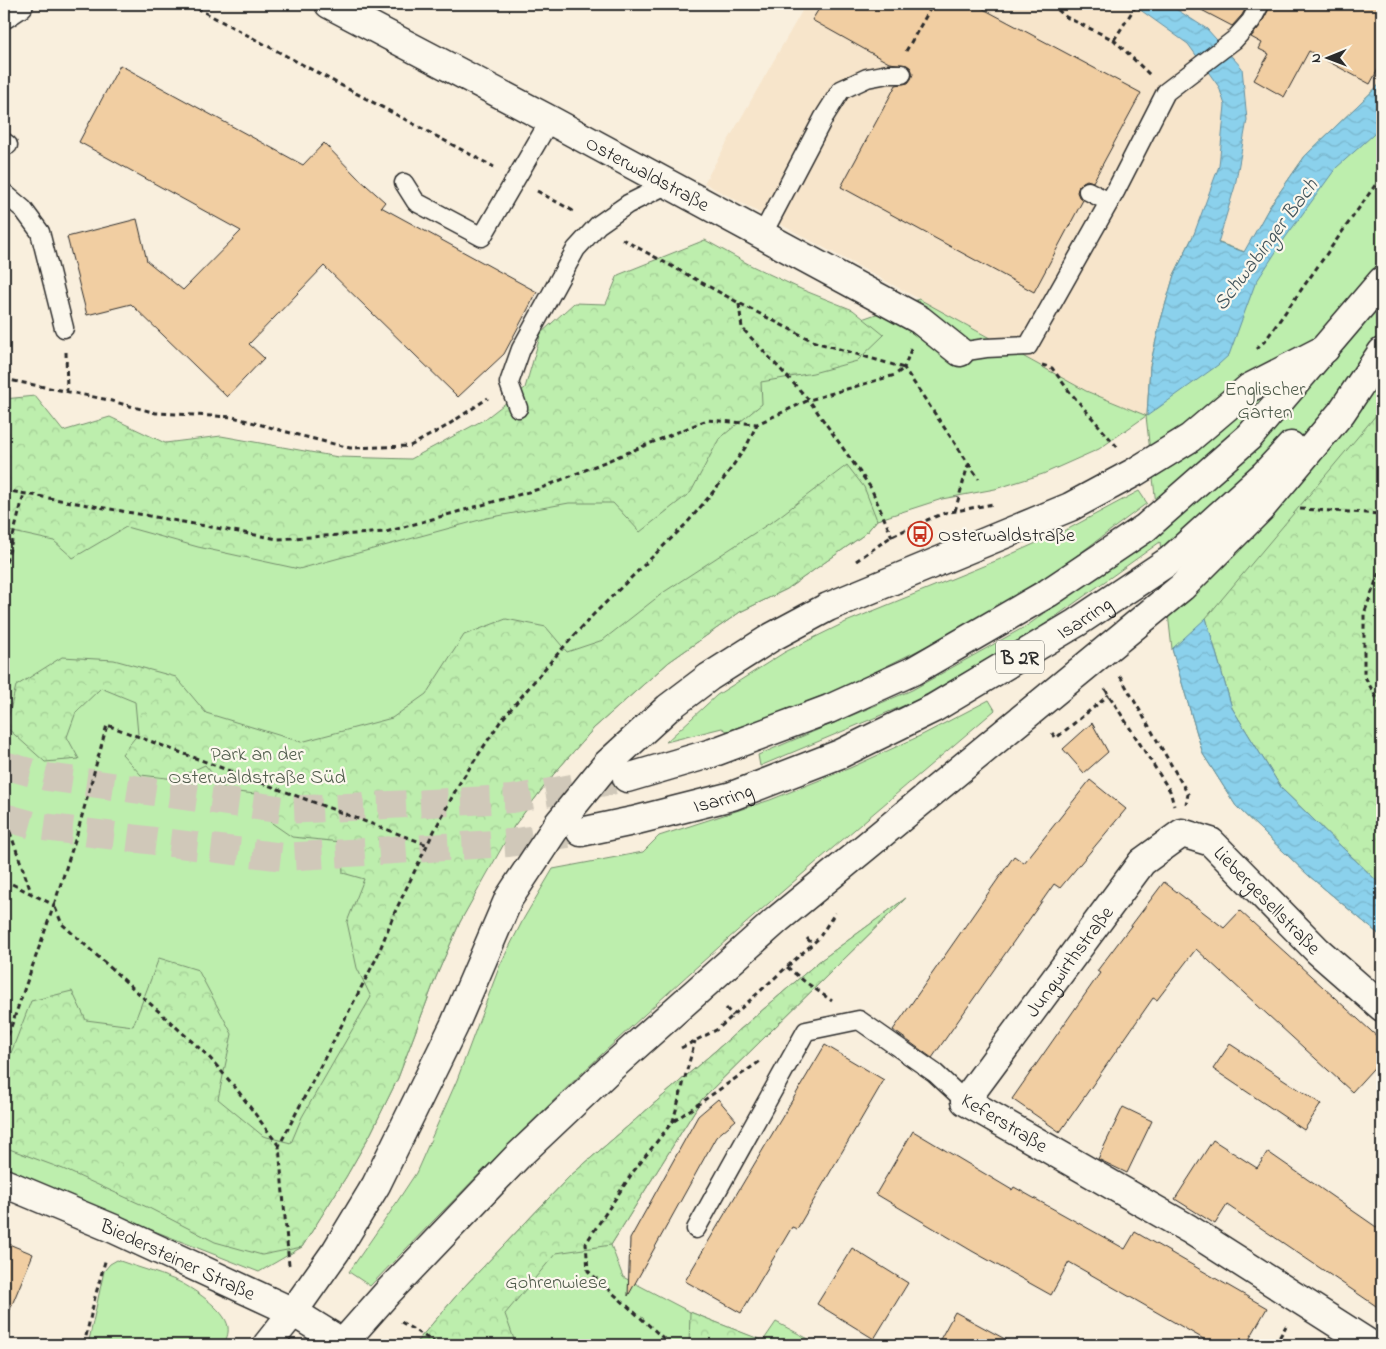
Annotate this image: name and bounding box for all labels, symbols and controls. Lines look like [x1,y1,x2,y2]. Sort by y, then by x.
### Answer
north arrow [1304,32,1354,82]
text: N [1306,53,1327,63]
street label: Osterwaldstraße [580,130,714,221]
water label: Schwabinger Bach [1207,172,1328,318]
park label: Englischer Garten [1225,376,1306,428]
bus stop icon: Osterwaldstraße [907,521,933,547]
place label: Osterwaldstraße [938,522,1075,551]
street label: Isarring [1052,591,1119,648]
road number: B 2R [996,640,1044,674]
park label: Park an der Osterwaldstraße Süd [168,741,346,793]
street label: Isarring [691,777,758,822]
street label: Liebergesellstraße [1206,840,1326,963]
street label: Jungwirthstraße [1020,901,1122,1024]
street label: Keferstraße [955,1087,1053,1161]
street label: Biedersteiner Straße [94,1212,260,1310]
park label: Gohrenwiese [505,1269,607,1298]

